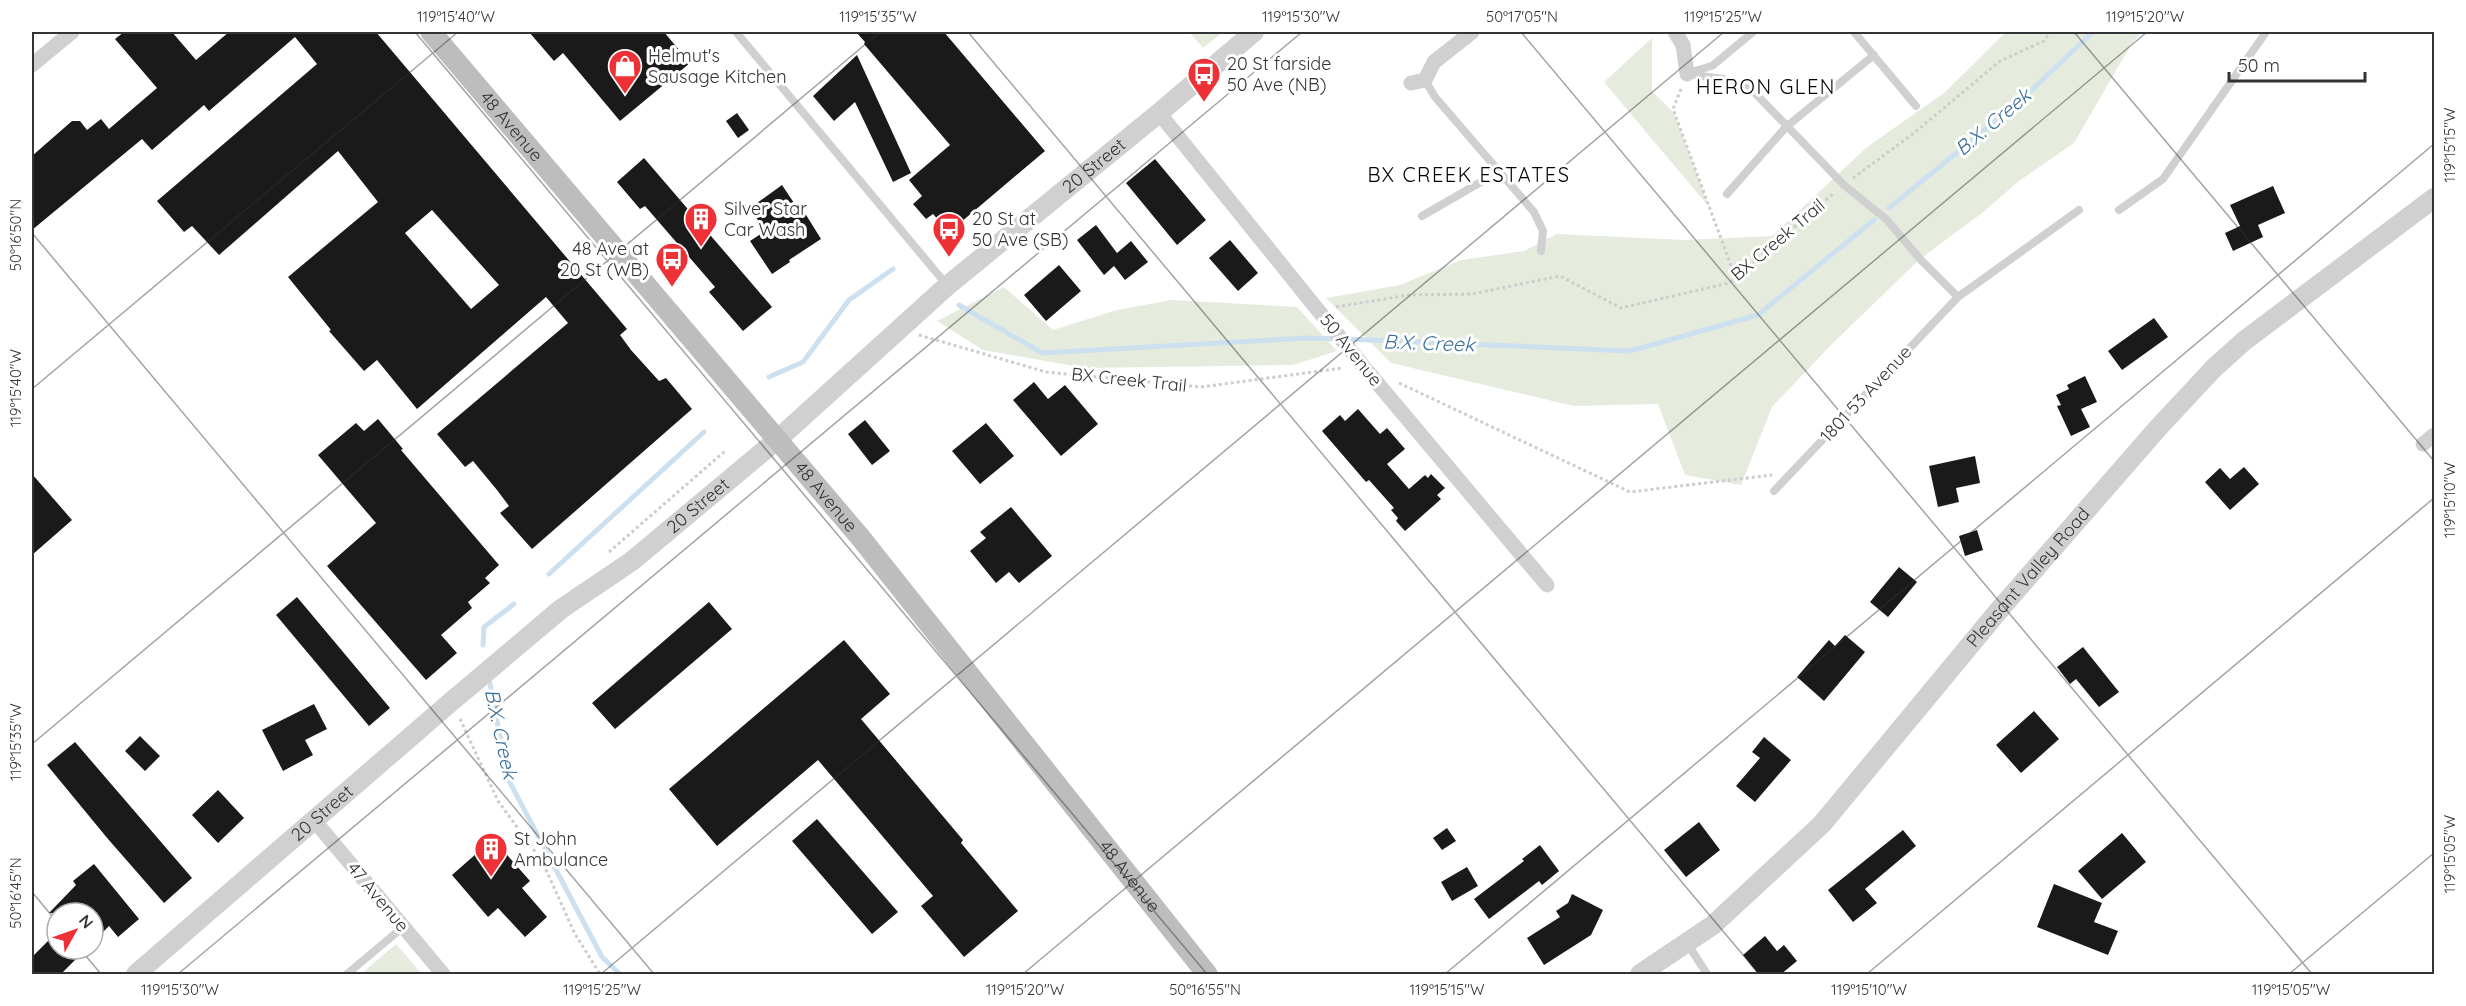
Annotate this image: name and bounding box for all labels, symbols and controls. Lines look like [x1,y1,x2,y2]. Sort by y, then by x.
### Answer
text: 119°15'40"W [417,7,496,26]
text: 119°15'35"W [839,7,917,26]
text: 119°15'30"W [1262,7,1341,26]
text: 50°17'05"N [1486,7,1558,26]
text: 119°15'25"W [1684,7,1762,26]
text: 119°15'20"W [2106,7,2185,26]
place label: Helmut's Sausage Kitchen [648,44,787,88]
scale bar [2229,45,2366,83]
shop icon: Helmut's Sausage Kitchen [607,48,643,95]
place label: 20 St farside 50 Ave (NB) [1227,52,1331,96]
text: 50 m [2238,54,2280,77]
bus stop icon: 20 St farside 50 Ave (NB) [1186,56,1222,103]
district label: HERON GLEN [1696,74,1836,99]
water label: B.X. Creek [1950,81,2038,161]
street label: 48 Avenue [475,86,548,166]
text: 119°15'15"W [2440,107,2459,183]
street label: 20 Street [1057,133,1130,198]
district label: BX CREEK ESTATES [1368,162,1570,187]
street label: BX Creek Trail [1726,194,1829,286]
place label: Silver Star Car Wash [724,197,807,241]
text: 50°16'50"N [6,199,25,271]
building icon: Silver Star Car Wash [683,201,719,248]
place label: 20 St at 50 Ave (SB) [972,207,1068,251]
bus stop icon: 20 St at 50 Ave (SB) [931,211,967,258]
place label: 48 Ave at 20 St (WB) [560,237,649,281]
bus stop icon: 48 Ave at 20 St (WB) [654,241,690,288]
street label: 50 Avenue [1315,309,1388,391]
water label: B.X. Creek [1383,328,1477,357]
street label: 1801 53 Avenue [1815,340,1916,447]
text: 119°15'40"W [6,348,25,427]
street label: BX Creek Trail [1070,362,1188,397]
street label: 48 Avenue [790,456,863,537]
text: 119°15'10"W [2440,462,2459,538]
street label: 20 Street [662,473,734,538]
street label: Pleasant Valley Road [1961,502,2095,652]
water label: B.X. Creek [480,687,524,783]
text: 119°15'35"W [6,703,25,781]
street label: 20 Street [286,780,358,846]
text: 119°15'05"W [2440,814,2459,893]
place label: St John Ambulance [514,827,608,871]
building icon: St John Ambulance [473,831,509,878]
street label: 48 Avenue [1094,835,1166,917]
text: 50°16'45"N [6,857,25,929]
street label: 47 Avenue [342,857,414,936]
north arrow [45,901,105,961]
text: N [75,910,98,932]
text: 119°15'30"W [141,980,220,999]
text: 119°15'25"W [563,980,641,999]
text: 119°15'20"W [986,980,1065,999]
text: 50°16'55"N [1169,980,1241,999]
text: 119°15'15"W [1409,980,1485,999]
text: 119°15'10"W [1831,980,1907,999]
text: 119°15'05"W [2252,980,2331,999]

